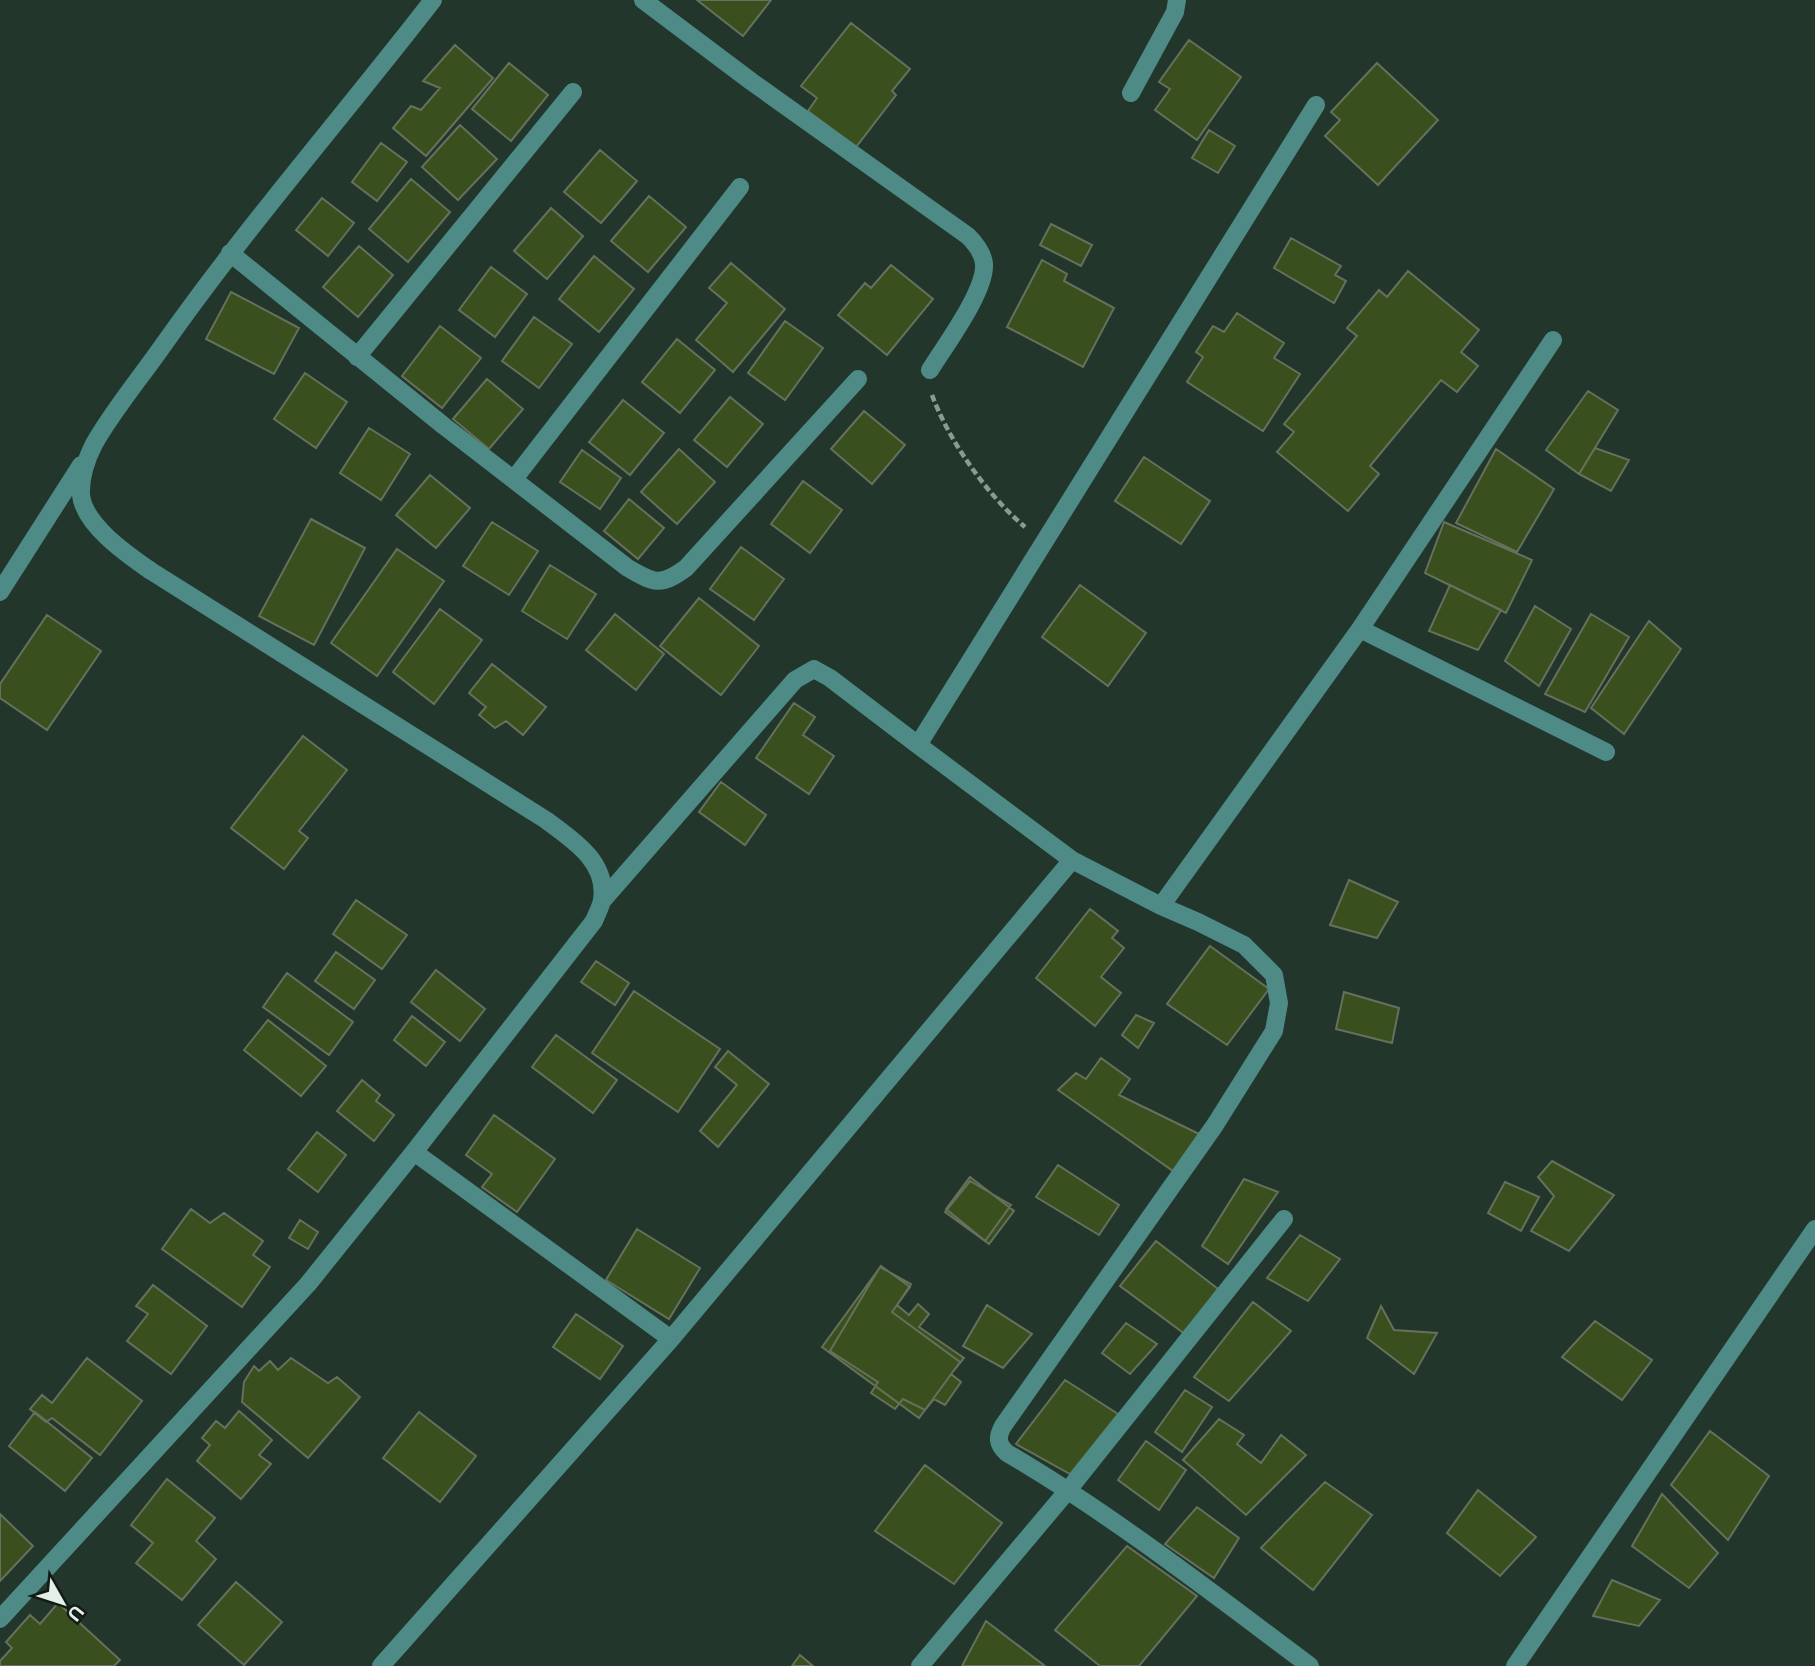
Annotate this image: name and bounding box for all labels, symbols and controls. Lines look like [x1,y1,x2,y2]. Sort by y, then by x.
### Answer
north arrow [28,1568,98,1638]
text: U [63,1601,88,1625]

